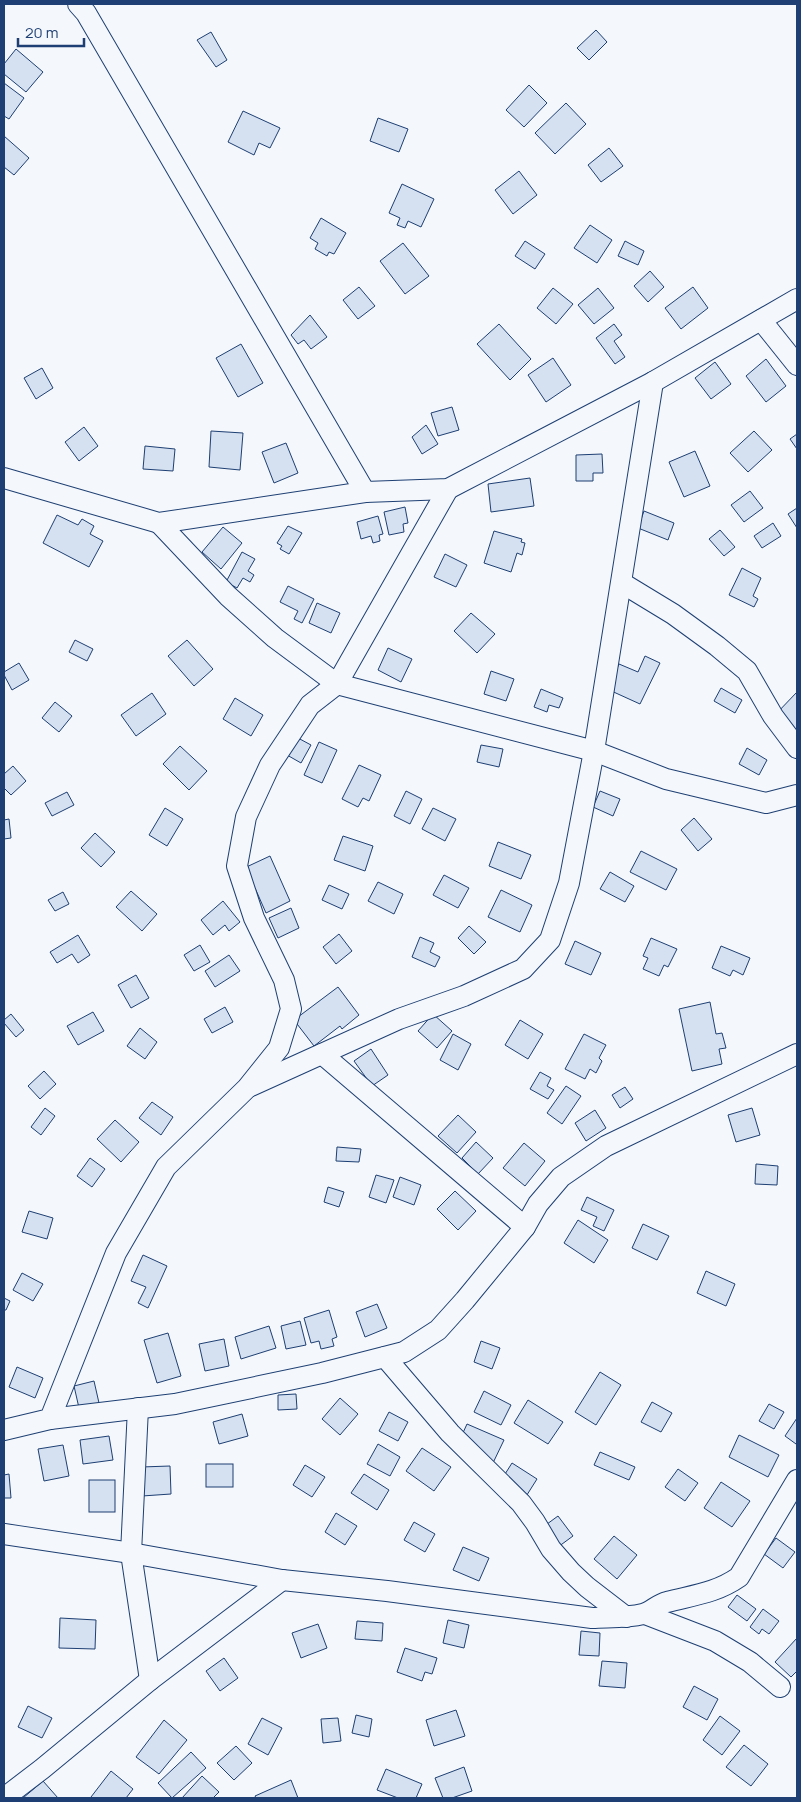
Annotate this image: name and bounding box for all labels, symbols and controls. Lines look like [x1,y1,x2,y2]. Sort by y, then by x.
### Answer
scale bar [18,15,84,47]
text: 20 m [25,22,58,43]

